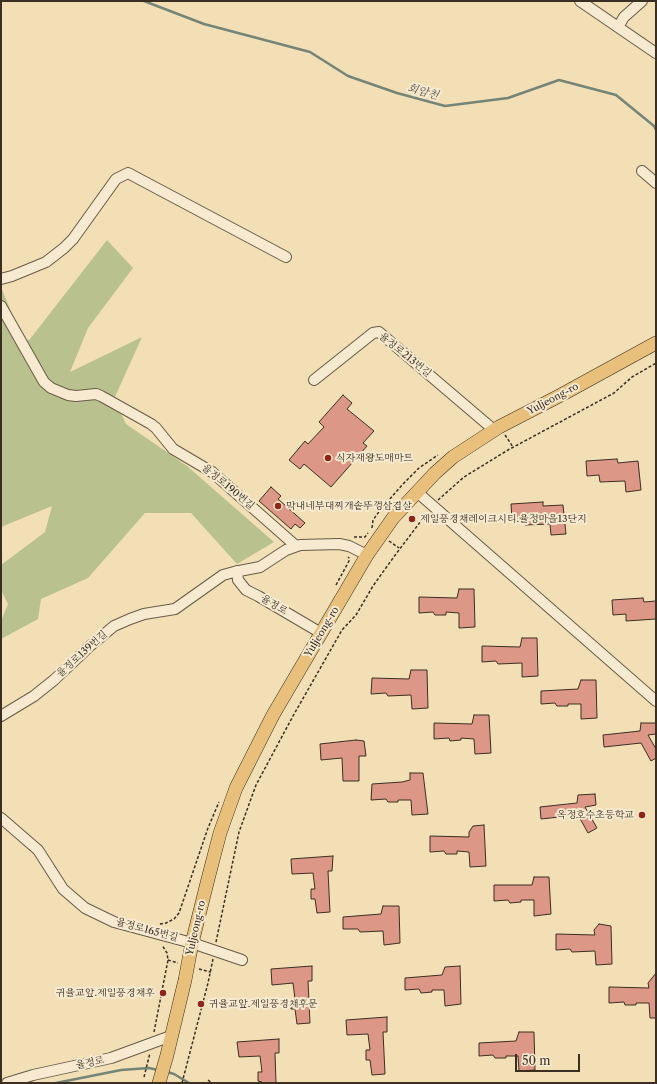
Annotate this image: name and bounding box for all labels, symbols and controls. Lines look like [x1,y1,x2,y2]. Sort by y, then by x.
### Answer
water label: 회암천 [406,81,440,103]
street label: 율정로213번길 [376,330,434,380]
street label: Yuljeong-ro [525,380,581,418]
place label: 식자재왕도매마트 [336,452,413,464]
marker: 식자재왕도매마트 [323,453,333,463]
street label: 율정로190번길 [199,462,257,512]
place label: 막내네부대찌개솥뚜껑삼겹살 [286,500,412,512]
marker: 막내네부대찌개솥뚜껑삼겹살 [273,501,283,511]
place label: 제일풍경채레이크시티.율정마을13단지 [420,513,587,525]
marker: 제일풍경채레이크시티.율정마을13단지 [407,514,417,524]
street label: 율정로 [258,593,290,617]
street label: Yuljeong-ro [302,605,342,659]
street label: 율정로139번길 [54,628,110,680]
place label: 옥정호수초등학교 [557,809,634,821]
marker: 옥정호수초등학교 [637,810,647,820]
street label: Yuljeong-ro [184,899,208,957]
street label: 율정로165번길 [115,916,179,944]
place label: 귀율교앞.제일풍경채후 [56,987,155,999]
marker: 귀율교앞.제일풍경채후 [158,988,168,998]
place label: 귀율교앞.제일풍경채후문 [209,998,318,1010]
marker: 귀율교앞.제일풍경채후문 [196,999,206,1009]
scale bar [517,1046,582,1072]
text: 50 m [522,1053,551,1068]
street label: 율정로 [75,1054,105,1072]

